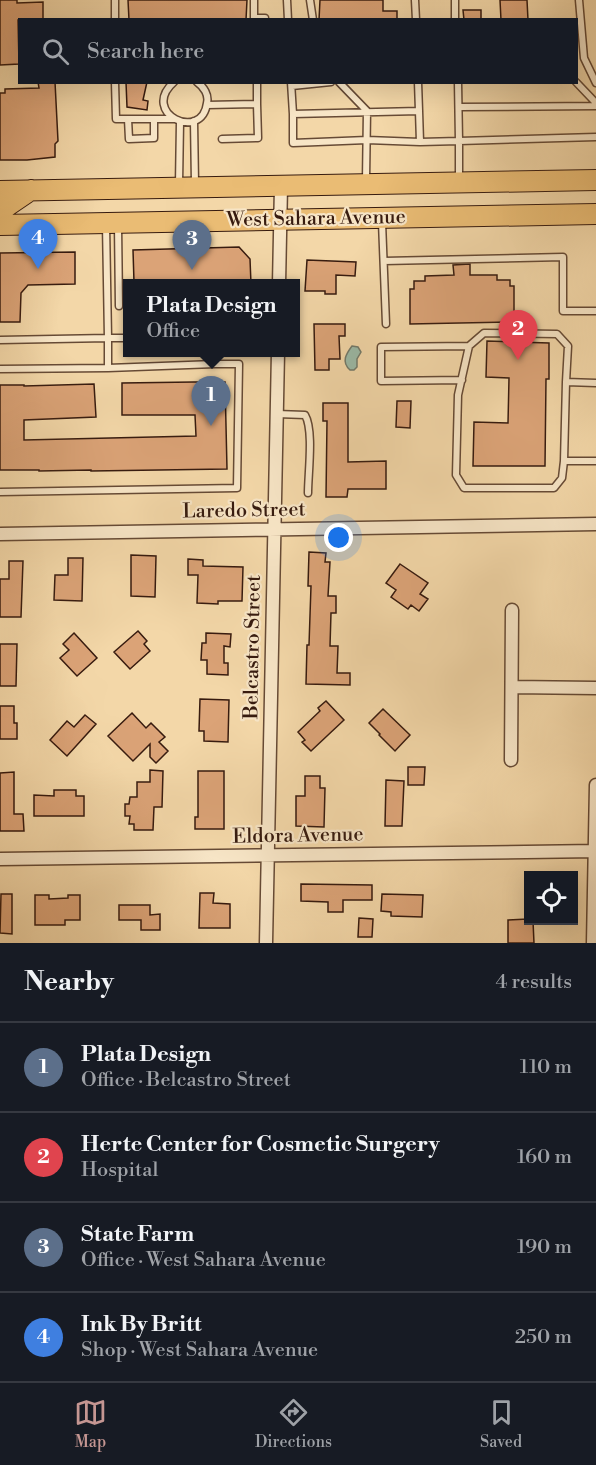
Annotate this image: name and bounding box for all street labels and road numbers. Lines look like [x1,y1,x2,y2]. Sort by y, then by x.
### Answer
street label: West Sahara Avenue [225,205,406,233]
street label: Laredo Street [182,497,306,525]
street label: Belcastro Street [239,575,267,720]
street label: Eldora Avenue [232,822,364,850]

